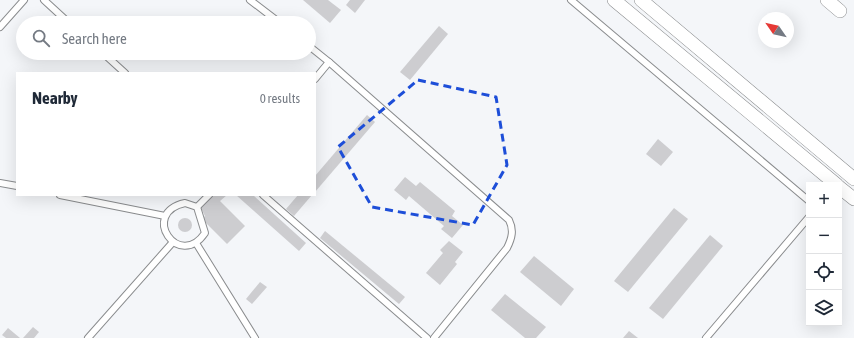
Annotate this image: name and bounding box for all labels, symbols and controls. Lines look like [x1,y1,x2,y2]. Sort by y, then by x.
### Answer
north arrow [758,12,794,48]
search box [16,16,316,60]
icon: search [30,27,52,49]
text: Search here [62,30,127,47]
text: Nearby [32,88,78,108]
text: 0 results [260,91,300,106]
map controls [806,182,842,326]
button: + [806,182,842,218]
button: − [806,218,842,254]
button: locate [806,254,842,290]
button: layers [806,290,842,326]

